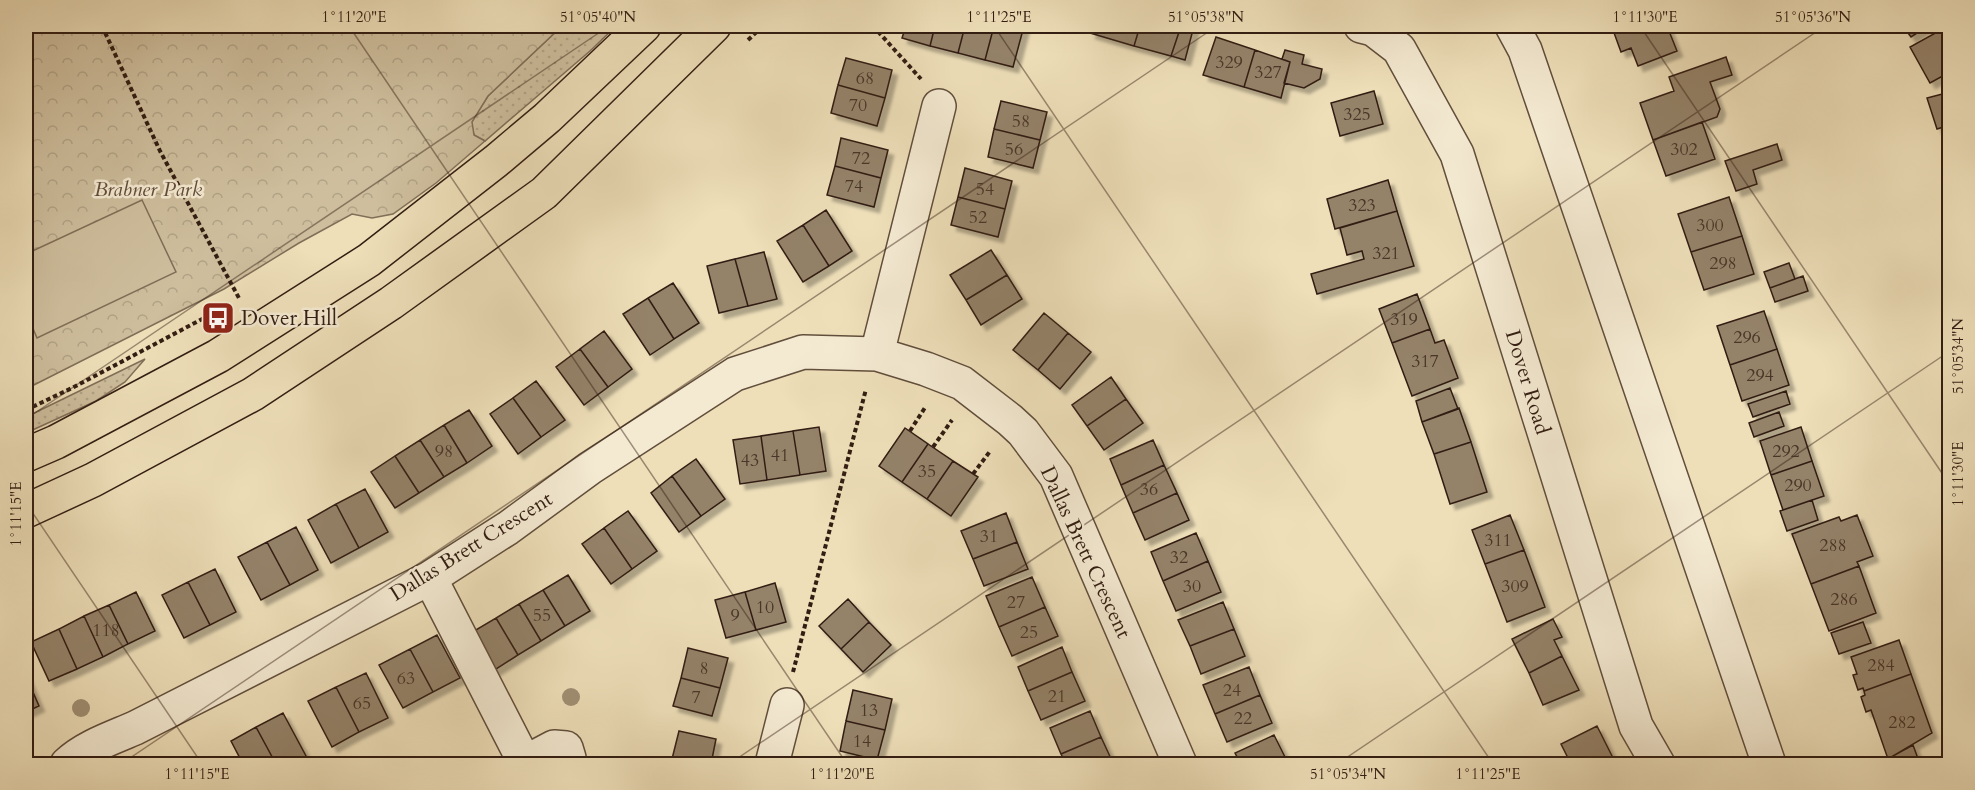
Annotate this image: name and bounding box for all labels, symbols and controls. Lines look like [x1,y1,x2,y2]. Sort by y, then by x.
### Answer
text: 1°11'20"E [322,7,386,27]
text: 51°05'40"N [560,7,636,27]
text: 1°11'25"E [967,7,1031,27]
text: 51°05'38"N [1168,7,1244,27]
text: 1°11'30"E [1613,7,1677,27]
text: 51°05'36"N [1775,7,1851,27]
house number: 329 [1215,50,1243,75]
house number: 327 [1254,60,1282,85]
house number: 68 [856,66,874,91]
house number: 70 [849,93,867,118]
house number: 325 [1343,102,1371,127]
house number: 58 [1012,109,1030,134]
house number: 56 [1005,137,1023,162]
house number: 302 [1670,137,1698,162]
house number: 72 [852,146,870,171]
house number: 74 [845,174,863,199]
park label: Brabner Park [94,175,203,204]
house number: 54 [976,177,994,202]
house number: 323 [1348,193,1376,218]
house number: 52 [969,205,987,230]
house number: 300 [1696,213,1724,238]
house number: 321 [1372,241,1400,266]
house number: 298 [1709,251,1737,276]
bus stop icon: Dover Hill [200,300,236,336]
place label: Dover Hill [241,304,337,333]
house number: 319 [1390,307,1418,332]
text: 51°05'34"N [1948,318,1968,394]
house number: 296 [1733,325,1761,350]
street label: Dover Road [1498,326,1557,438]
house number: 317 [1411,349,1439,374]
house number: 294 [1746,363,1774,388]
house number: 98 [435,439,453,464]
house number: 292 [1772,439,1800,464]
text: 1°11'30"E [1948,442,1968,506]
house number: 41 [771,443,789,468]
house number: 43 [741,448,759,473]
house number: 35 [918,459,936,484]
street label: Dallas Brett Crescent [1033,461,1138,643]
house number: 290 [1784,473,1812,498]
house number: 36 [1140,477,1158,502]
text: 1°11'15"E [6,482,26,546]
street label: Dallas Brett Crescent [384,484,559,608]
house number: 31 [980,524,998,549]
house number: 311 [1484,528,1512,553]
house number: 288 [1819,533,1847,558]
house number: 32 [1170,545,1188,570]
house number: 30 [1183,574,1201,599]
house number: 309 [1501,574,1529,599]
house number: 286 [1830,587,1858,612]
house number: 27 [1007,590,1025,615]
house number: 10 [756,595,774,620]
house number: 55 [533,603,551,628]
house number: 9 [730,603,740,628]
house number: 118 [92,618,120,643]
house number: 25 [1020,620,1038,645]
house number: 284 [1867,653,1895,678]
house number: 8 [699,656,709,681]
house number: 63 [397,666,415,691]
house number: 24 [1223,678,1241,703]
house number: 21 [1048,684,1066,709]
house number: 7 [691,685,701,710]
house number: 65 [353,691,371,716]
house number: 13 [860,698,878,723]
house number: 22 [1234,706,1252,731]
house number: 282 [1888,710,1916,735]
house number: 14 [853,729,871,754]
text: 1°11'15"E [165,764,229,784]
text: 1°11'20"E [810,764,874,784]
text: 51°05'34"N [1310,764,1386,784]
text: 1°11'25"E [1456,764,1520,784]

